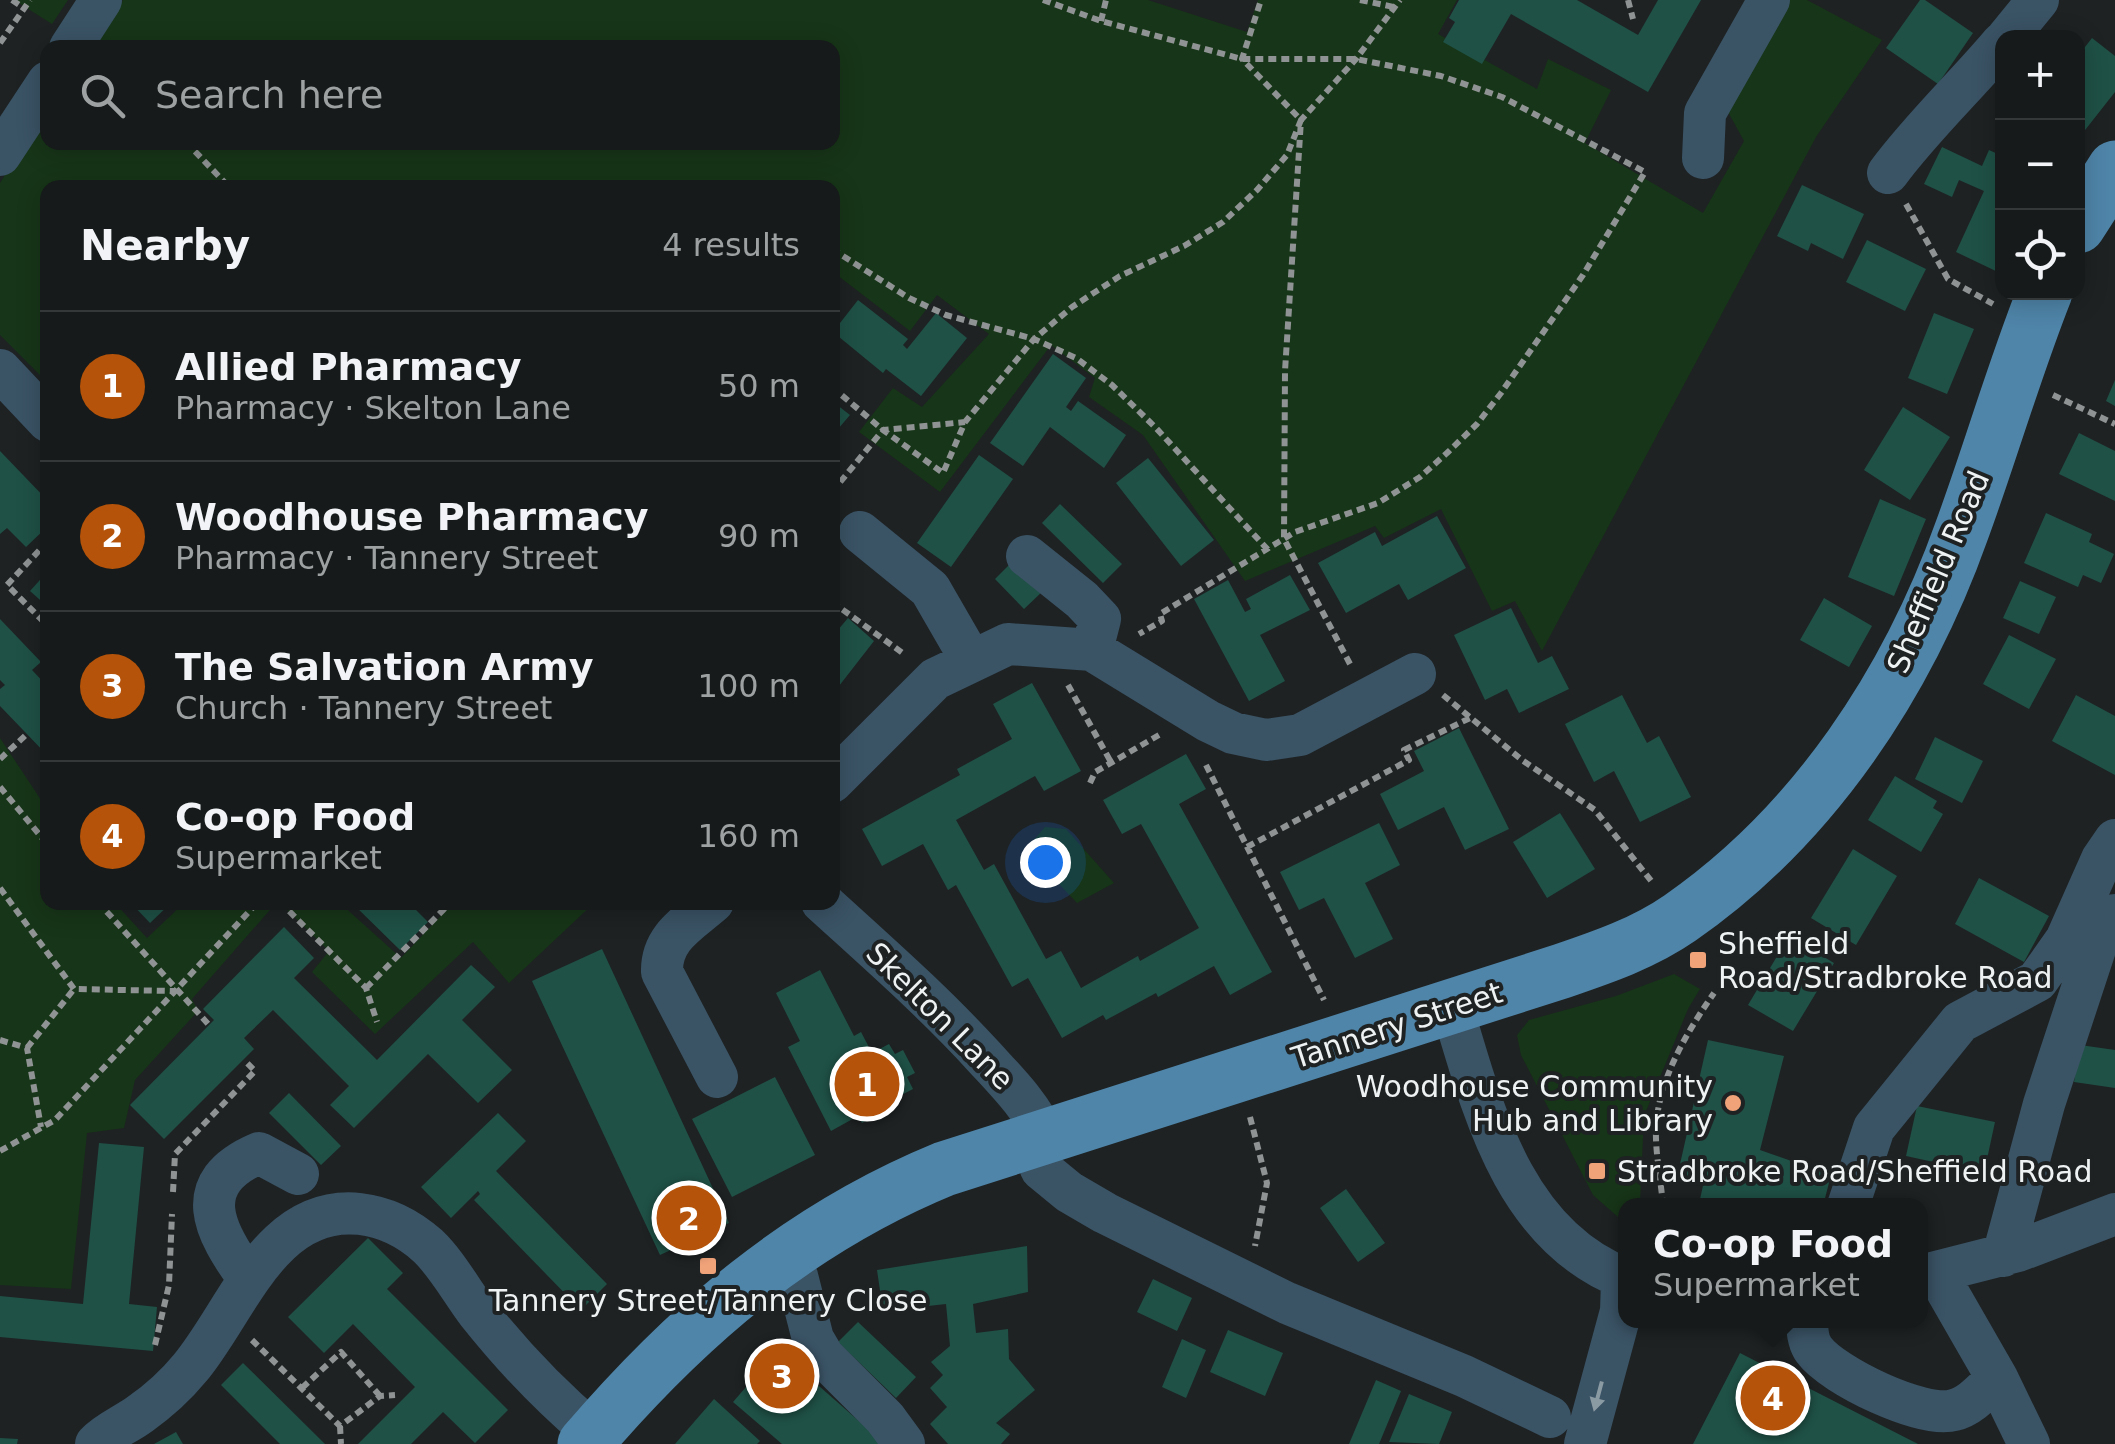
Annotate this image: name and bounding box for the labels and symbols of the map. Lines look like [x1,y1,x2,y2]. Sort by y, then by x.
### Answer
street label: Sheffield Road [1880,466,1996,678]
your location [1020,837,1071,888]
place label: Sheffield Road/Stradbroke Road [1718,926,2053,995]
street label: Skelton Lane [859,935,1021,1097]
marker: Sheffield Road/Stradbroke Road [1687,949,1709,971]
street label: Tannery Street [1286,974,1507,1076]
pin: 1 [834,1046,900,1122]
place label: Woodhouse Community Hub and Library [1356,1069,1713,1138]
marker: Woodhouse Community Hub and Library [1722,1092,1744,1114]
place label: Stradbroke Road/Sheffield Road [1617,1154,2093,1189]
marker: Stradbroke Road/Sheffield Road [1586,1160,1608,1182]
pin: 2 [656,1180,722,1256]
marker: Tannery Street/Tannery Close [697,1255,719,1277]
place label: Tannery Street/Tannery Close [488,1283,927,1318]
pin: 3 [750,1338,814,1414]
pin: 4 [1740,1360,1806,1436]
one-way arrow [1590,1381,1606,1412]

